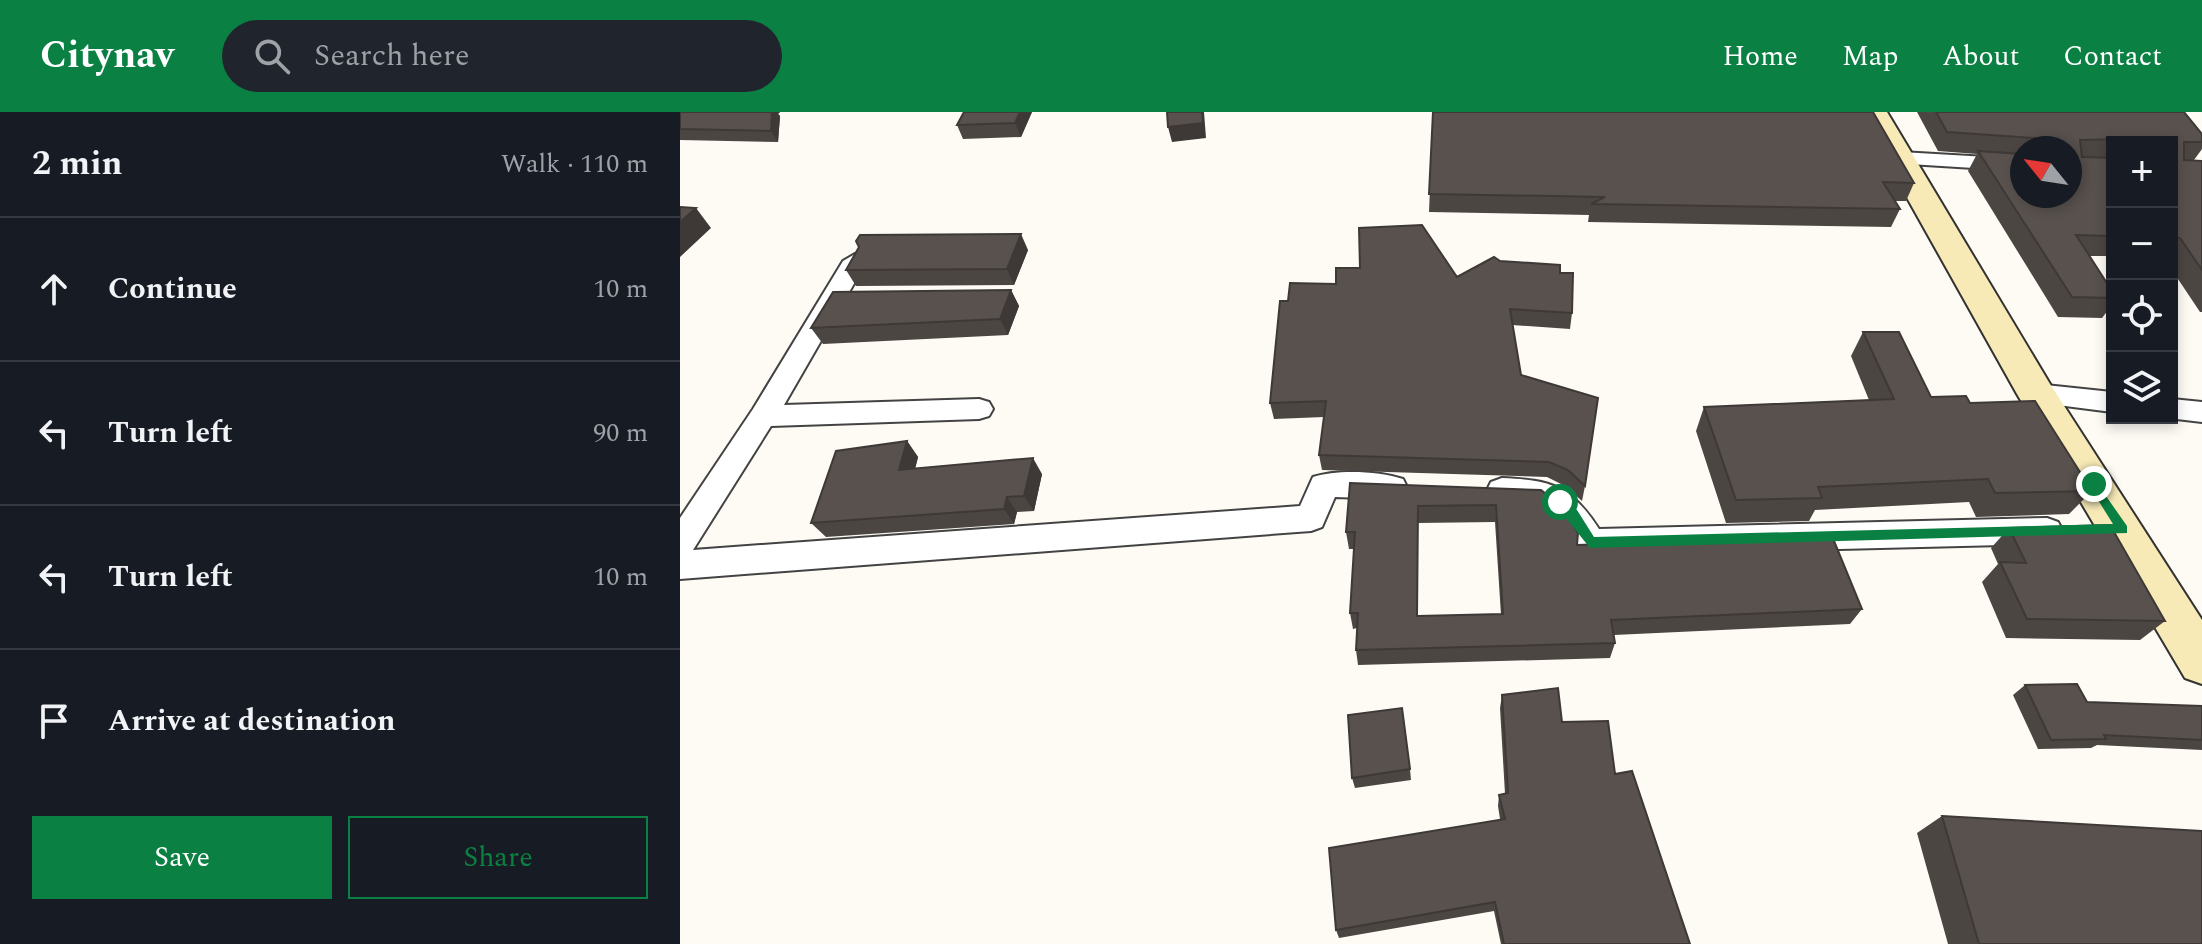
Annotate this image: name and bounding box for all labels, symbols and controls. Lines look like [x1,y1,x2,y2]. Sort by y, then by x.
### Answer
search box [222,20,782,92]
text: Citynav [40,27,174,85]
text: Search here [314,33,469,79]
icon: search [250,34,294,78]
text: Home [1722,35,1798,78]
text: Map [1842,35,1898,78]
text: About [1942,35,2019,78]
text: Contact [2063,35,2162,78]
north arrow [2010,136,2082,208]
map controls [2106,136,2178,424]
button: + [2106,136,2178,208]
text: 2 min [32,138,122,190]
text: Walk · 110 m [501,144,648,184]
button: − [2106,208,2178,280]
text: Continue [108,266,237,312]
icon: ahead [32,267,76,311]
text: 10 m [593,269,648,309]
button: locate [2106,280,2178,352]
button: layers [2106,352,2178,424]
text: Turn left [108,410,233,456]
icon: left [32,411,76,455]
text: 90 m [593,413,648,453]
route end [2076,466,2112,502]
route start [1542,484,1578,520]
text: Turn left [108,554,233,600]
icon: left [32,555,76,599]
text: 10 m [593,557,648,597]
text: Arrive at destination [108,698,395,744]
icon: arrive [32,699,76,743]
button: Save [32,816,332,899]
button: Share [348,816,648,899]

